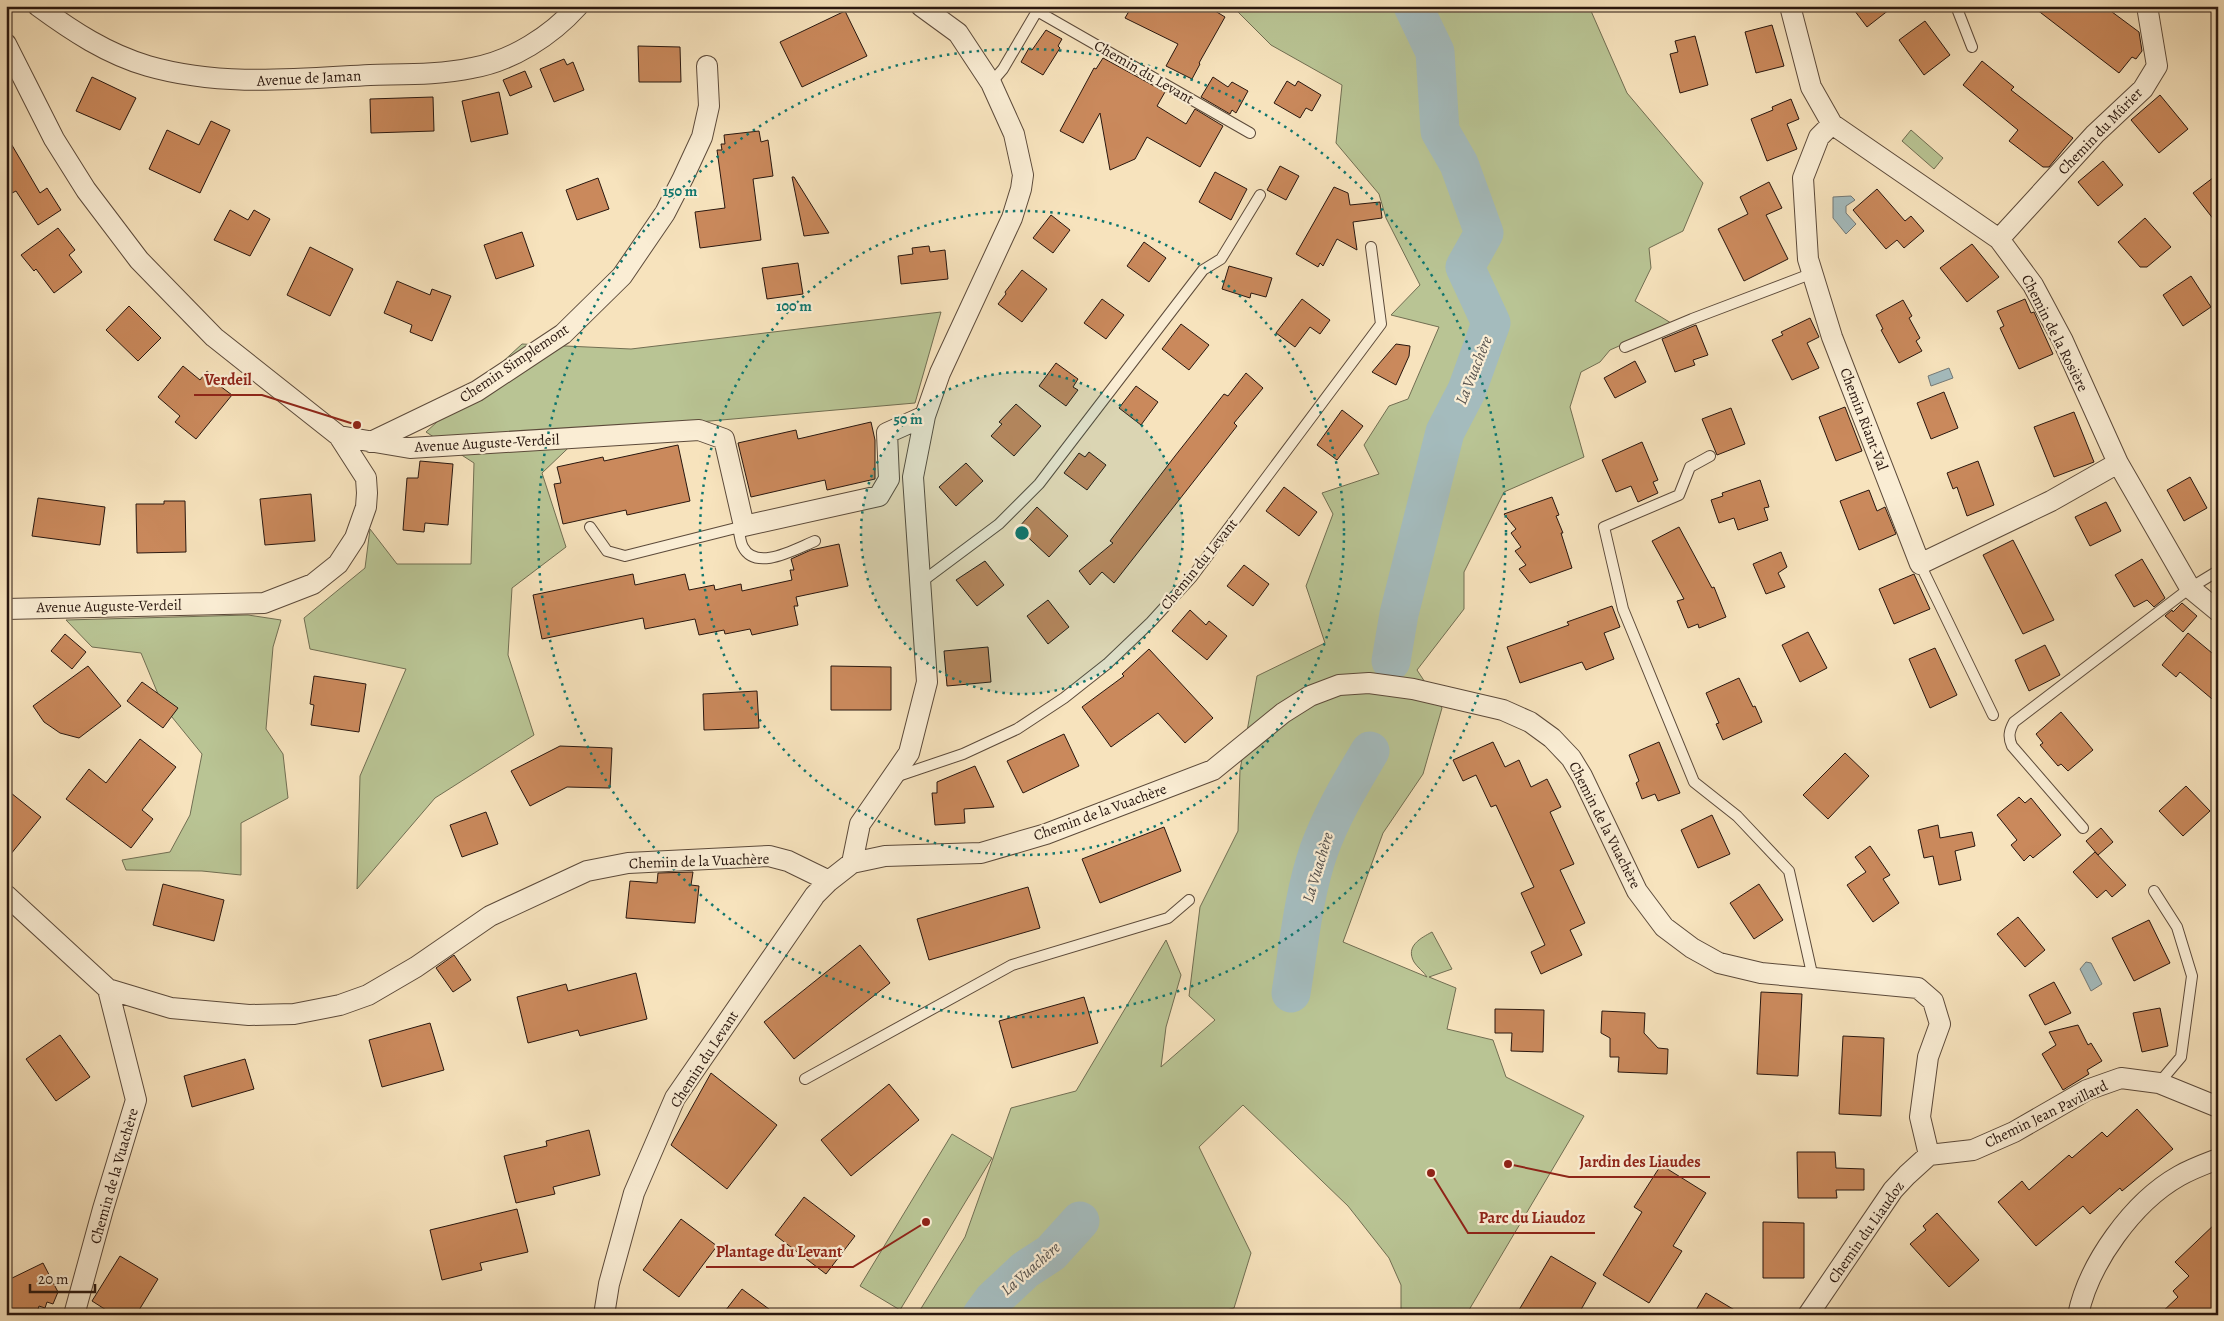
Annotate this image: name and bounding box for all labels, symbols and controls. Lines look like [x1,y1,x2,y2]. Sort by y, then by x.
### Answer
street label: Chemin du Levant [1090,35,1198,109]
street label: Avenue de Jaman [255,65,362,91]
street label: Chemin du Mûrier [2053,83,2147,179]
text: 150 m [663,181,698,201]
street label: Chemin de la Rosière [2017,271,2093,395]
text: 100 m [776,296,812,316]
street label: Chemin Simplemont [455,319,573,407]
water label: La Vuachère [1450,333,1498,408]
callout: Verdeil [194,364,262,395]
street label: Chemin Riant-Val [1835,365,1893,474]
text: Verdeil [203,369,253,391]
text: 50 m [893,409,923,429]
street label: Avenue Auguste-Verdeil [413,429,560,457]
street label: Chemin du Levant [1156,514,1242,614]
centre of rings [1013,524,1031,542]
street label: Avenue Auguste-Verdeil [35,595,182,617]
street label: Chemin de la Vuachère [1564,758,1646,892]
street label: Chemin de la Vuachère [1031,778,1170,845]
water label: La Vuachère [1297,829,1339,905]
street label: Chemin de la Vuachère [628,849,770,873]
street label: Chemin du Levant [665,1007,743,1111]
street label: Chemin Jean Pavillard [1981,1075,2112,1153]
street label: Chemin de la Vuachère [85,1105,143,1246]
callout: Jardin des Liaudes [1569,1146,1710,1177]
text: Jardin des Liaudes [1579,1151,1701,1173]
street label: Chemin du Liaudoz [1823,1177,1909,1287]
callout: Parc du Liaudoz [1468,1202,1595,1233]
text: Parc du Liaudoz [1479,1207,1585,1229]
callout: Plantage du Levant [706,1236,853,1267]
water label: La Vuachère [996,1237,1065,1301]
text: Plantage du Levant [716,1241,843,1263]
scale bar [30,1261,95,1293]
text: 20 m [38,1269,69,1289]

